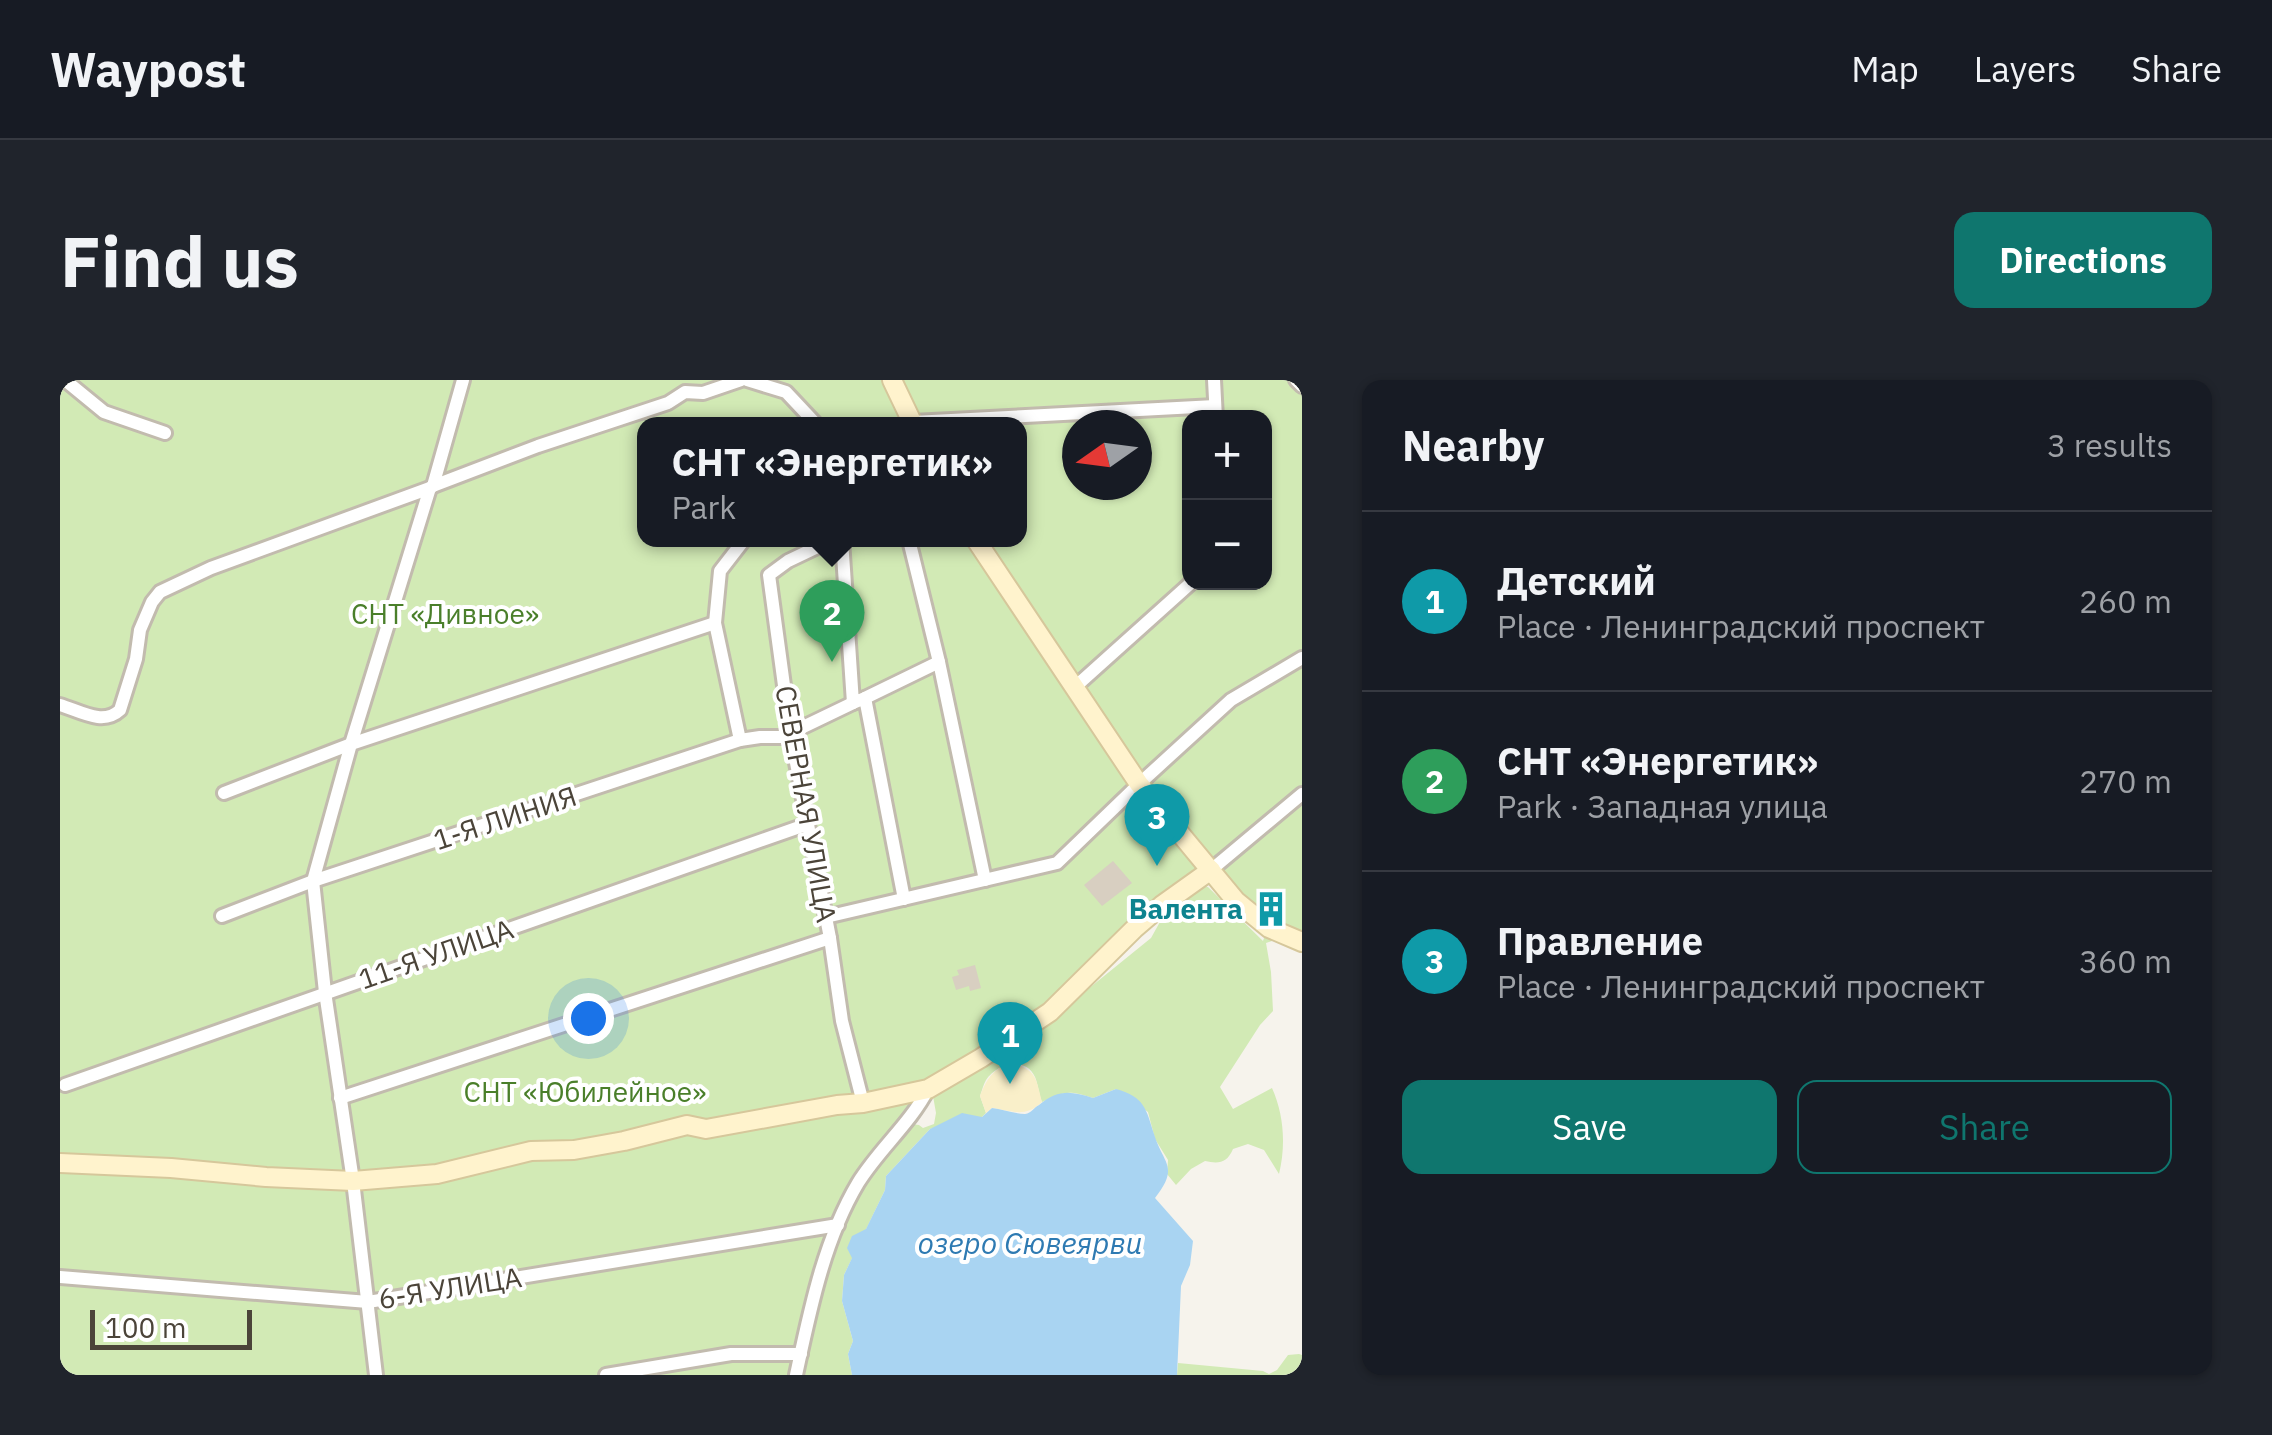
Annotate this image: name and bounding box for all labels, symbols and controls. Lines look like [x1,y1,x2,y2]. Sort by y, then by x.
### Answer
text: Waypost [50,38,246,100]
text: Map [1851,46,1919,92]
text: Layers [1974,46,2076,92]
text: Share [2131,46,2222,92]
button: Directions [1954,212,2212,308]
text: Find us [60,215,299,306]
north arrow [1062,410,1152,500]
map controls [1182,410,1272,590]
button: + [1182,410,1272,500]
popup [637,417,1027,547]
text: Nearby [1402,418,1544,473]
text: 3 results [2047,424,2172,466]
text: СНТ «Энергетик» [671,437,993,486]
text: Park [671,486,736,528]
button: − [1182,500,1272,590]
text: Детский [1497,556,1656,605]
pin: 2 [800,580,864,662]
text: 1 [1425,580,1444,622]
text: 260 m [2079,580,2172,622]
park label: СНТ «Дивное» [351,595,539,632]
text: Place · Ленинградский проспект [1497,605,1985,647]
street label: СЕВЕРНАЯ УЛИЦА [767,682,846,925]
text: СНТ «Энергетик» [1497,736,1818,785]
text: 2 [1425,760,1444,802]
text: 270 m [2079,760,2172,802]
street label: 1-Я ЛИНИЯ [429,777,581,858]
pin: 3 [1124,784,1190,866]
text: Park · Западная улица [1497,785,1828,827]
place label: Валента [1129,890,1243,927]
building icon: Валента [1252,890,1290,928]
street label: 11-Я УЛИЦА [354,910,518,997]
text: Правление [1497,916,1703,965]
text: 3 [1425,940,1444,982]
text: 360 m [2079,940,2172,982]
text: Place · Ленинградский проспект [1497,965,1985,1007]
your location [563,993,614,1044]
pin: 1 [978,1002,1042,1084]
park label: СНТ «Юбилейное» [464,1073,706,1110]
button: Save [1402,1080,1777,1174]
button: Share [1797,1080,2172,1174]
water label: озеро Сювеярви [918,1223,1142,1262]
street label: 6-Я УЛИЦА [376,1258,524,1317]
scale bar [90,1305,252,1350]
text: 100 m [105,1309,186,1346]

